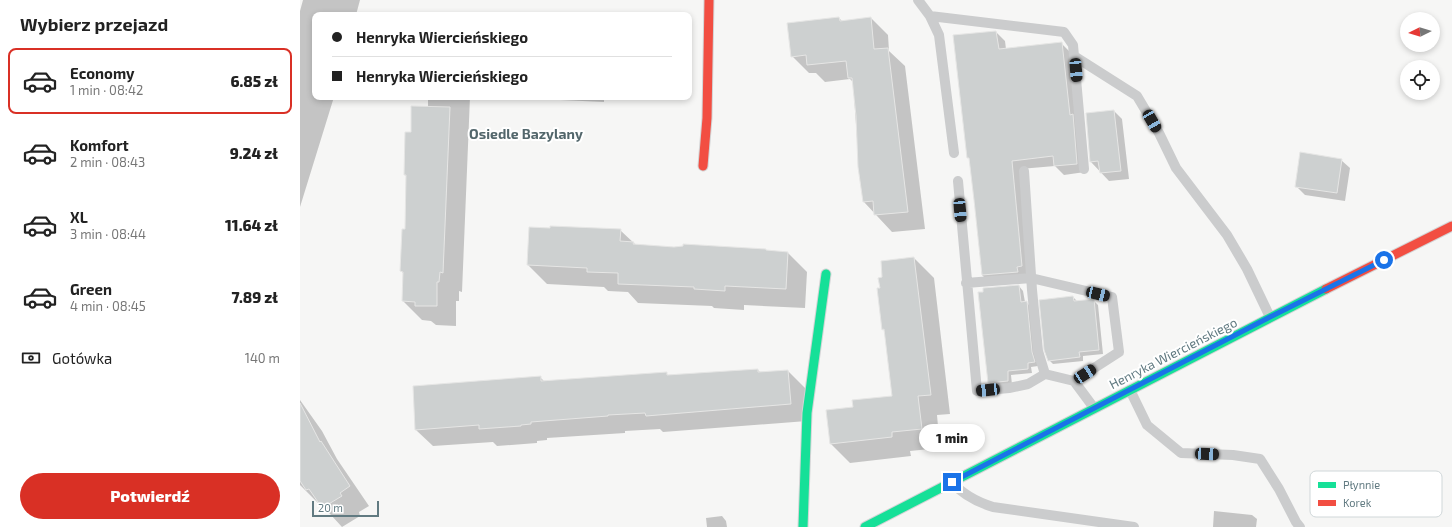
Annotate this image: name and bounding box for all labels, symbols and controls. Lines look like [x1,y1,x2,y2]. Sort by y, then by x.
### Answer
north arrow [1400,12,1440,52]
map controls [1400,12,1440,100]
text: Wybierz przejazd [20,13,168,35]
text: Henryka Wiercieńskiego [356,28,528,46]
car [1069,58,1083,82]
button: locate [1400,60,1440,100]
icon: car [22,63,58,99]
text: Economy [70,64,135,82]
text: Henryka Wiercieńskiego [356,67,528,85]
text: 6.85 zł [230,72,278,90]
text: 1 min · 08:42 [70,82,143,98]
car [1141,108,1163,134]
district label: Osiedle Bazylany [469,125,583,142]
icon: car [22,135,58,171]
text: Komfort [70,136,129,154]
text: 9.24 zł [230,144,278,162]
text: 2 min · 08:43 [70,154,145,170]
car [953,198,967,222]
icon: car [22,207,58,243]
text: XL [70,208,88,226]
text: 11.64 zł [225,216,278,234]
text: 3 min · 08:44 [70,226,146,242]
route start [1375,251,1393,269]
icon: car [22,279,58,315]
text: Green [70,280,112,298]
car [1085,285,1111,303]
text: 7.89 zł [231,288,278,306]
text: 4 min · 08:45 [70,298,146,314]
street label: Henryka Wiercieńskiego [1106,314,1240,392]
icon: cash [20,347,42,369]
text: Gotówka [52,349,112,367]
text: 140 m [245,350,280,366]
car [1072,362,1098,386]
car [975,383,1001,397]
callout: 1 min [919,424,985,452]
text: 1 min [936,430,968,446]
car [1195,447,1219,461]
legend [1310,471,1442,517]
button: Potwierdź [20,473,280,519]
route end [943,473,961,491]
text: Płynnie [1343,478,1380,491]
text: Korek [1343,496,1372,509]
scale bar [312,499,379,518]
text: 20 m [318,501,343,514]

